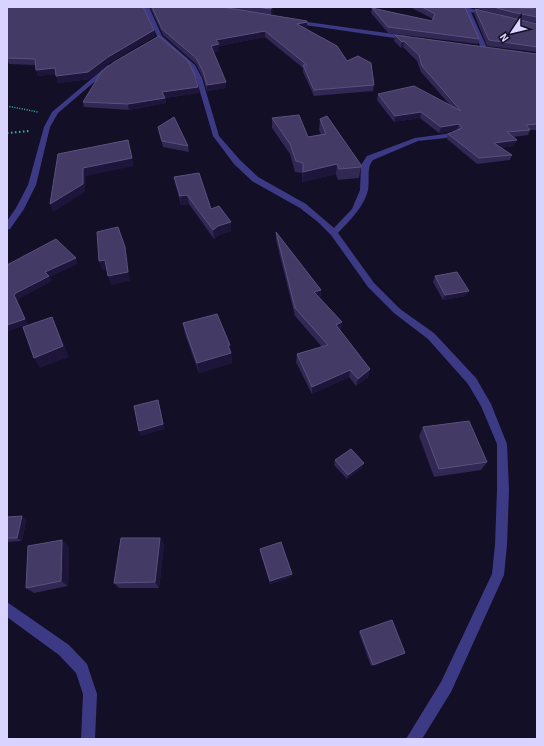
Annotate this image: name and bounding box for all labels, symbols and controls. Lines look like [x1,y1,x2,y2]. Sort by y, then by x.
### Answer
north arrow [492,12,532,52]
text: N [496,30,512,45]

